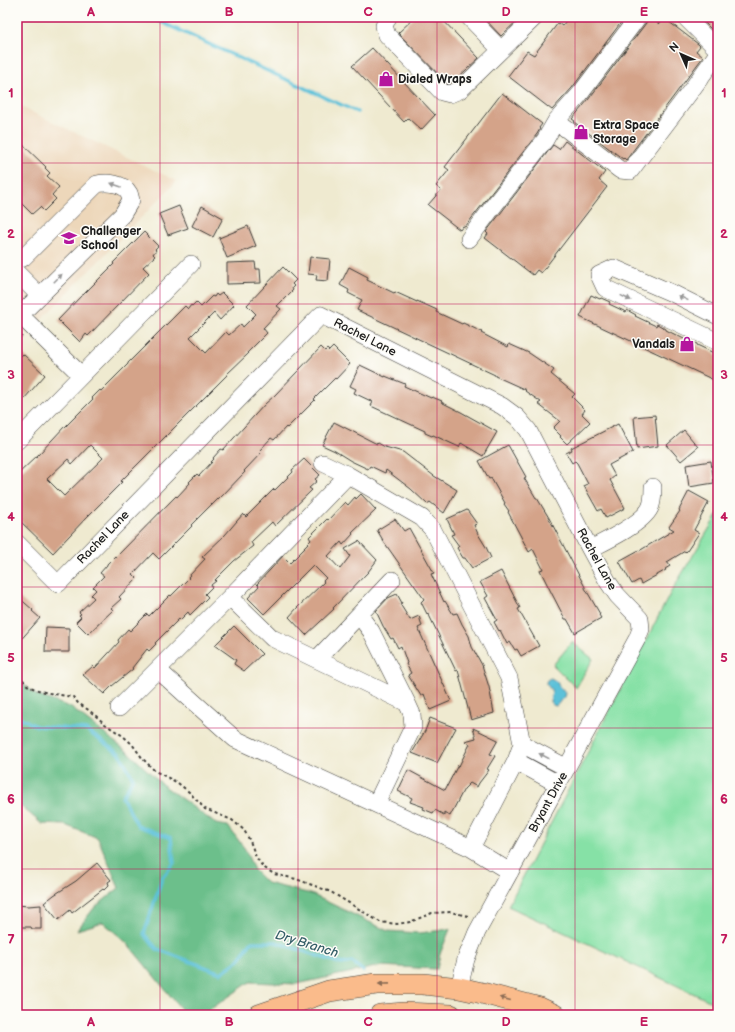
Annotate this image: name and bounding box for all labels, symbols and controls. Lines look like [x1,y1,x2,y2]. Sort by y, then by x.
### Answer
text: A [86,4,95,20]
text: B [224,4,234,20]
text: C [363,4,373,20]
text: D [501,4,511,20]
text: E [640,4,649,20]
north arrow [661,34,701,74]
text: N [667,40,682,55]
shop icon: Dialed Wraps [377,70,395,88]
place label: Dialed Wraps [398,72,472,87]
text: 1 [8,85,14,101]
text: 1 [721,85,727,101]
place label: Extra Space Storage [593,118,659,147]
shop icon: Extra Space Storage [572,123,590,141]
one-way arrow [110,181,122,187]
place label: Challenger School [81,224,141,253]
text: 2 [7,226,15,242]
text: 2 [720,226,728,242]
school or university icon: Challenger School [60,229,78,247]
one-way arrow [53,273,63,283]
one-way arrow [620,295,632,301]
one-way arrow [677,295,689,302]
street label: Rachel Lane [331,315,399,360]
shop icon: Vandals [678,335,696,353]
place label: Vandals [632,337,675,352]
text: 3 [7,367,15,383]
text: 3 [720,367,728,383]
street label: Rachel Lane [74,507,133,567]
text: 4 [7,509,15,525]
text: 4 [720,509,728,525]
street label: Rachel Lane [573,526,620,593]
text: 5 [7,650,15,666]
text: 5 [720,650,728,666]
one-way arrow [539,752,550,759]
street label: Bryant Drive [526,769,571,835]
text: 6 [7,791,15,807]
text: 6 [720,791,728,807]
water label: Dry Branch [273,927,340,961]
text: 7 [7,932,15,948]
text: 7 [720,932,728,948]
one-way arrow [377,981,390,987]
one-way arrow [499,996,511,1002]
text: A [86,1014,95,1030]
text: B [224,1014,234,1030]
text: C [363,1014,373,1030]
text: D [501,1014,511,1030]
text: E [640,1014,649,1030]

